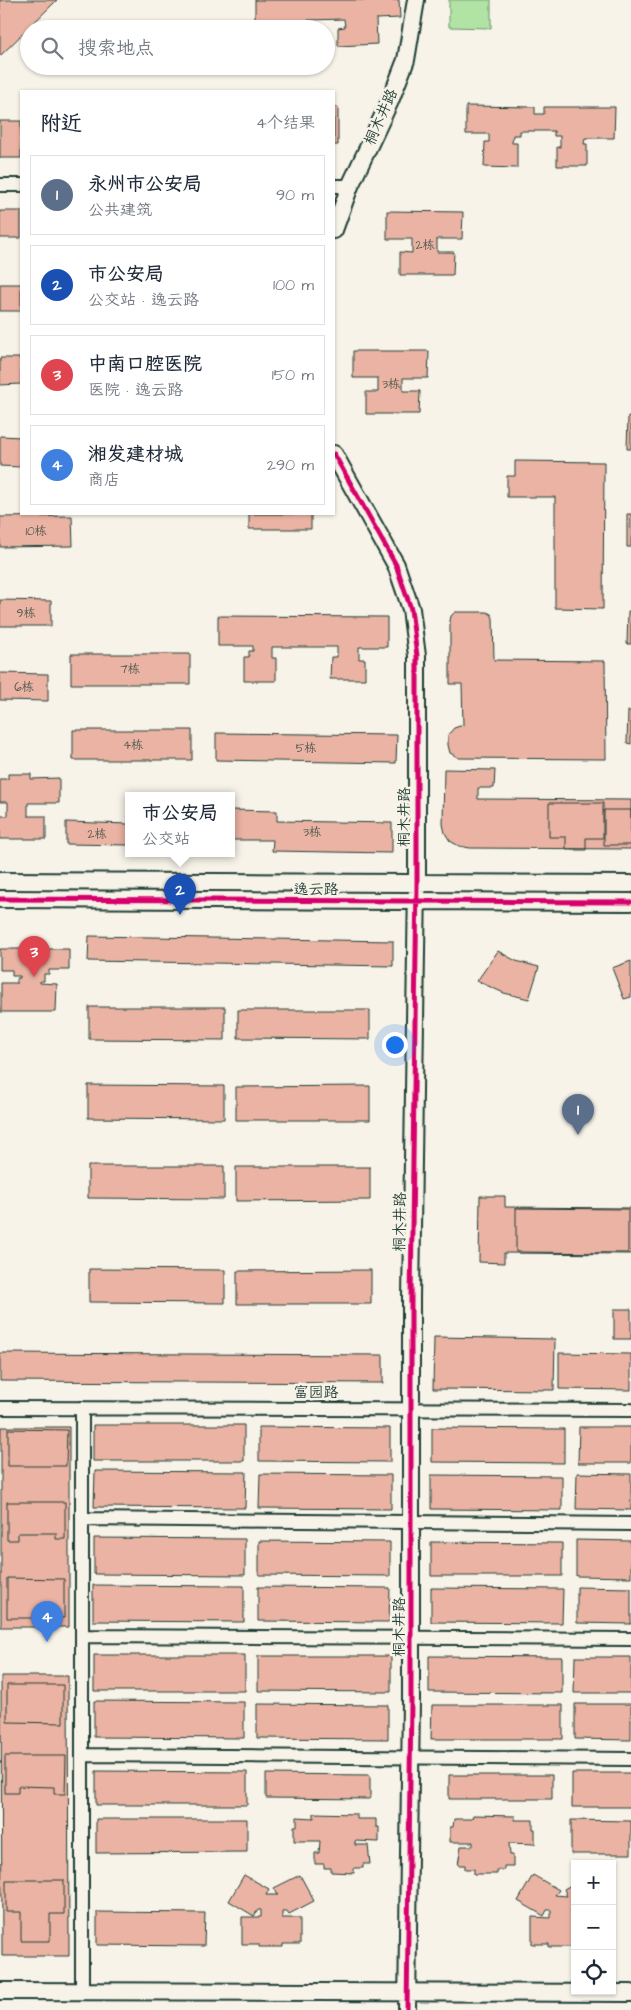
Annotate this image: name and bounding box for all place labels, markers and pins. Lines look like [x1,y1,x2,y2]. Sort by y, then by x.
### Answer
pin: 2 [164,874,196,915]
pin: 3 [18,936,50,977]
pin: 1 [562,1094,594,1135]
pin: 4 [31,1601,63,1642]

